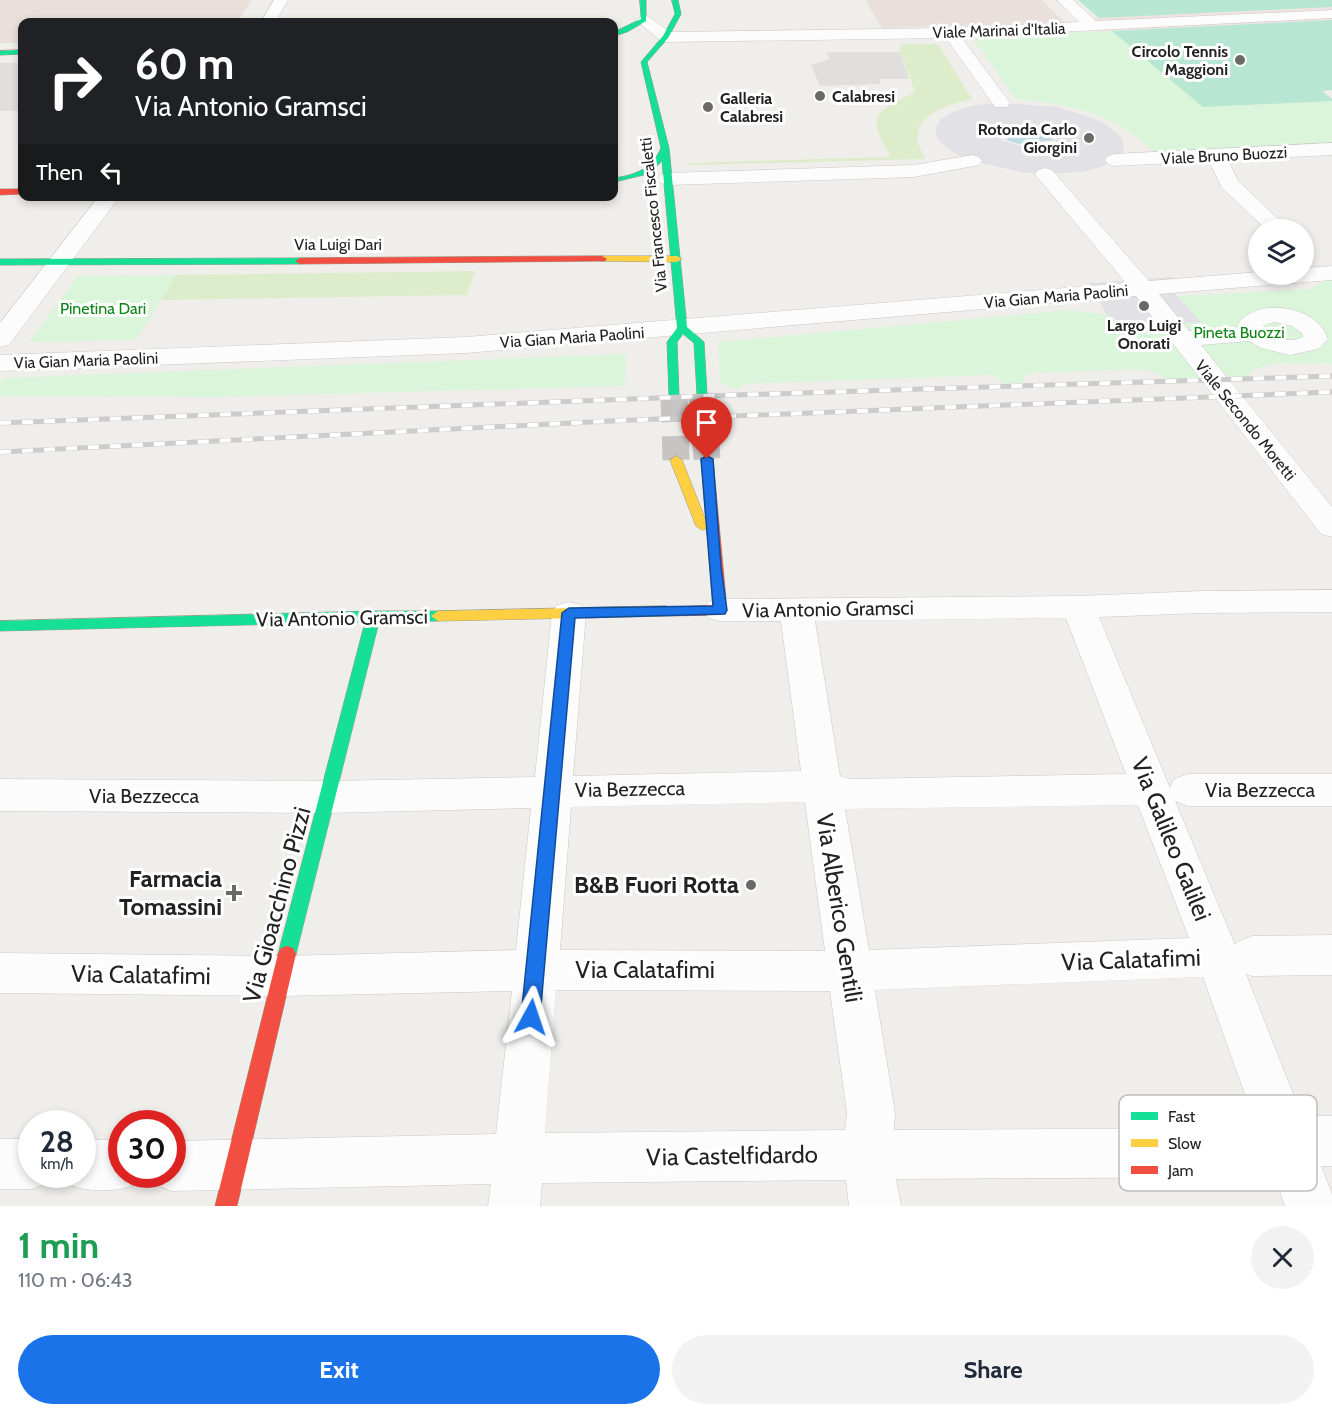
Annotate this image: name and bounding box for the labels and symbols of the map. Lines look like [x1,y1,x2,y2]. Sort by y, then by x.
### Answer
street label: Viale Marinai d'Italia [932,19,1066,42]
place label: Circolo Tennis Maggioni [1132,42,1228,79]
marker: Circolo Tennis Maggioni [1233,53,1247,67]
place label: Calabresi [832,87,895,106]
place label: Galleria Calabresi [720,89,783,126]
marker: Calabresi [813,89,827,103]
marker: Galleria Calabresi [701,100,715,114]
place label: Rotonda Carlo Giorgini [978,120,1077,157]
marker: Rotonda Carlo Giorgini [1082,131,1096,145]
street label: Via Francesco Fiscaletti [636,137,671,293]
street label: Viale Bruno Buozzi [1160,143,1288,168]
street label: Via Luigi Dari [294,235,382,254]
street label: Via Gian Maria Paolini [983,281,1129,312]
park label: Pinetina Dari [60,299,146,318]
marker: Largo Luigi Onorati [1137,299,1151,313]
place label: Largo Luigi Onorati [1107,316,1181,353]
street label: Via Gian Maria Paolini [499,323,645,352]
park label: Pineta Buozzi [1193,323,1285,342]
street label: Via Gian Maria Paolini [13,348,159,373]
street label: Viale Secondo Moretti [1191,356,1300,484]
pin [681,397,732,459]
street label: Via Antonio Gramsci [742,596,914,622]
street label: Via Antonio Gramsci [256,605,428,631]
street label: Via Galileo Galilei [1125,753,1217,925]
street label: Via Bezzecca [575,776,686,802]
street label: Via Bezzecca [1205,778,1315,802]
street label: Via Bezzecca [89,784,199,808]
street label: Via Gioacchino Pizzi [236,804,317,1006]
street label: Via Alberico Gentili [810,811,869,1005]
place label: Farmacia Tomassini [119,864,222,921]
place label: B&B Fuori Rotta [574,870,739,899]
marker: B&B Fuori Rotta [744,878,758,892]
marker: Farmacia Tomassini [227,886,241,900]
street label: Via Calatafimi [1061,943,1201,976]
street label: Via Calatafimi [575,955,715,984]
street label: Via Calatafimi [71,959,211,990]
position arrow [499,985,563,1049]
legend [1119,1095,1317,1191]
text: Fast [1168,1107,1196,1126]
speed limit sign: 30 [108,1110,186,1188]
text: Slow [1168,1134,1202,1153]
street label: Via Castelfidardo [646,1140,818,1171]
text: Jam [1167,1161,1194,1180]

